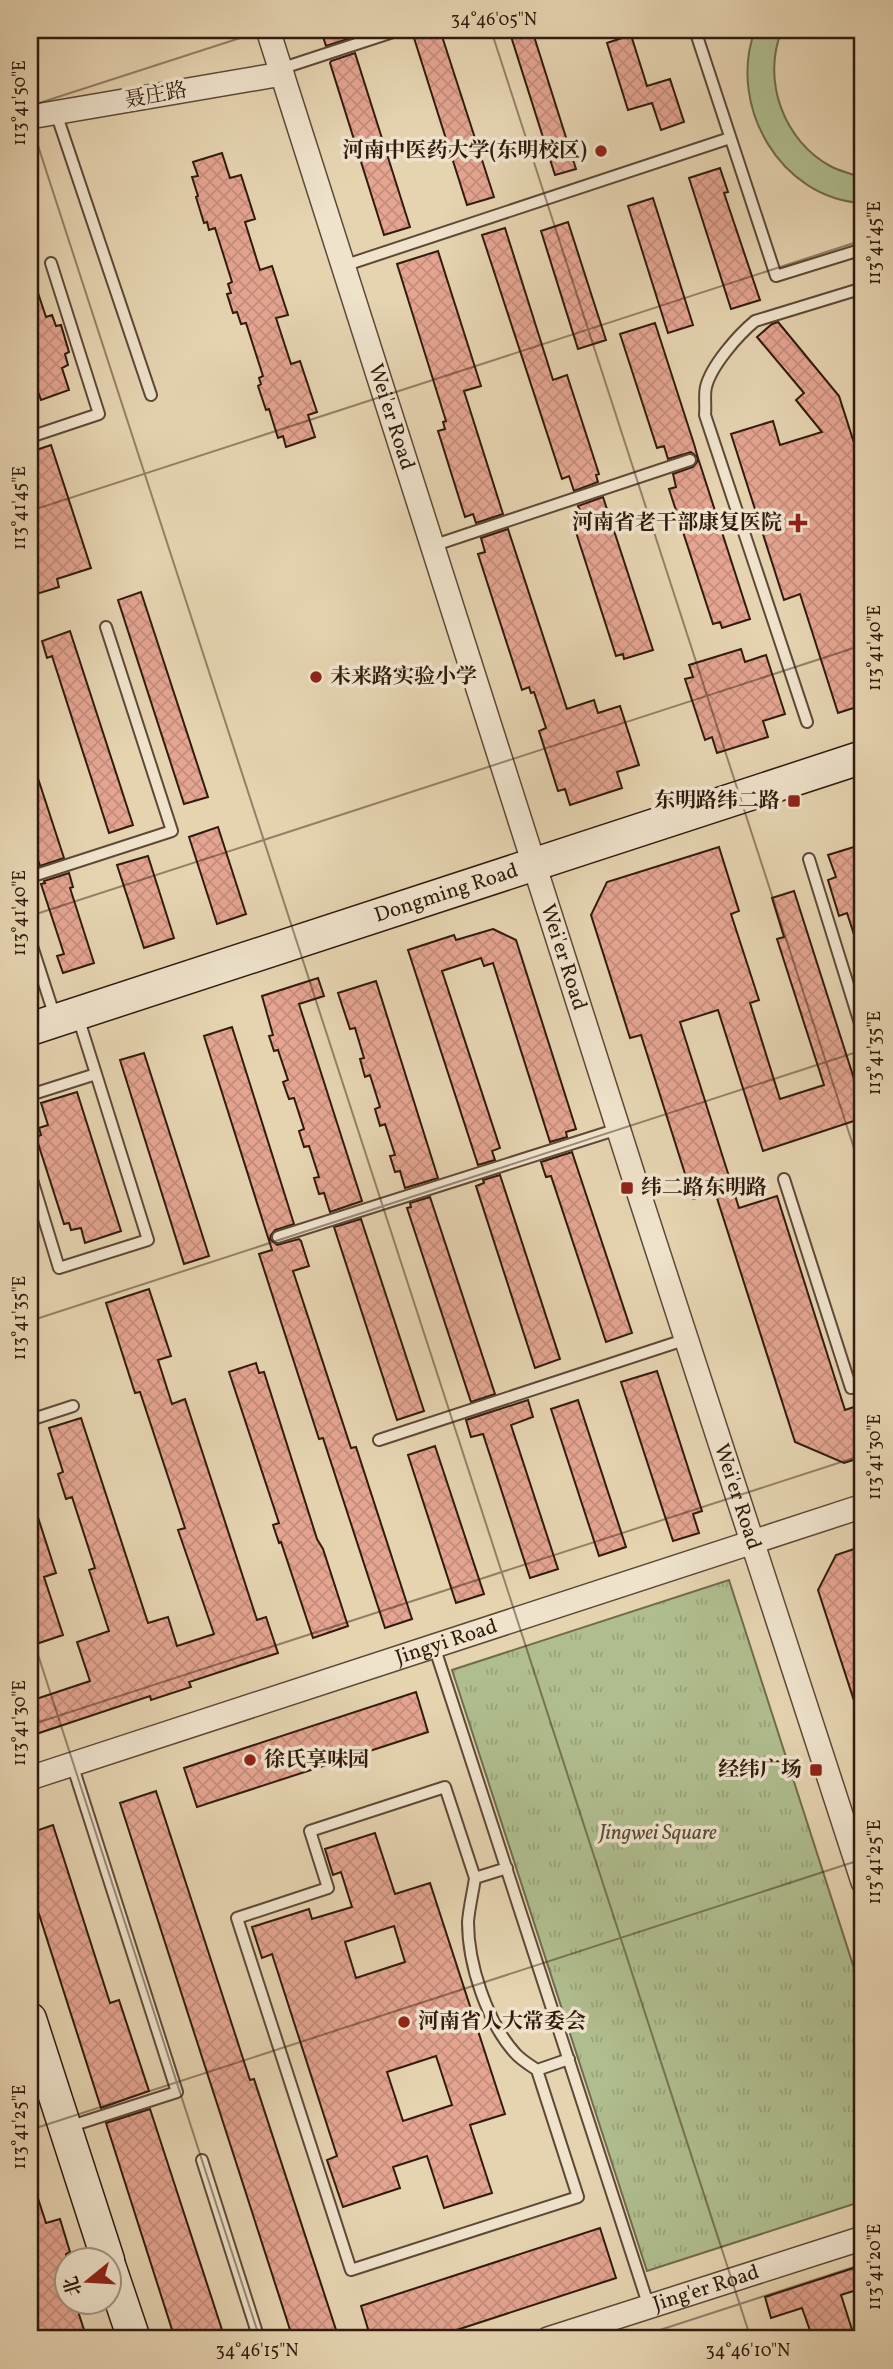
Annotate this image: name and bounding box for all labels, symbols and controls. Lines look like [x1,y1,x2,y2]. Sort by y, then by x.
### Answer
text: 34°46'05"N [451,8,537,33]
text: 113°41'50"E [8,60,33,146]
street label: 聂庄路 [122,76,190,116]
place label: 河南中医药大学(东明校区) [342,137,587,166]
marker: 河南中医药大学(东明校区) [593,143,609,159]
text: 113°41'45"E [863,201,888,285]
street label: Wei'er Road [361,360,422,474]
text: 113°41'45"E [8,466,33,550]
place label: 河南省老干部康复医院 [572,509,782,538]
marker: 河南省老干部康复医院 [788,513,808,533]
text: 113°41'40"E [863,605,888,691]
place label: 未来路实验小学 [330,663,477,692]
marker: 未来路实验小学 [308,669,324,685]
place label: 东明路纬二路 [654,787,780,816]
marker: 东明路纬二路 [786,793,802,809]
street label: Dongming Road [371,856,522,930]
text: 113°41'40"E [8,870,33,956]
street label: Wei'er Road [533,900,594,1014]
text: 113°41'35"E [863,1010,888,1095]
place label: 纬二路东明路 [641,1174,767,1203]
marker: 纬二路东明路 [619,1180,635,1196]
text: 113°41'35"E [8,1275,33,1360]
text: 113°41'30"E [863,1414,888,1500]
street label: Wei'er Road [707,1440,768,1553]
street label: Jingyi Road [392,1612,501,1672]
text: 113°41'30"E [8,1680,33,1766]
place label: 徐氏享味园 [264,1746,369,1775]
marker: 徐氏享味园 [242,1752,258,1768]
place label: 经纬广场 [718,1756,802,1785]
marker: 经纬广场 [808,1762,824,1778]
park label: Jingwei Square [597,1819,717,1848]
text: 113°41'25"E [863,1819,888,1904]
place label: 河南省人大常委会 [418,2008,586,2037]
marker: 河南省人大常委会 [396,2014,412,2030]
text: 113°41'25"E [8,2084,33,2169]
text: 113°41'20"E [863,2224,888,2310]
north arrow [52,2246,122,2316]
street label: Jing'er Road [649,2258,763,2319]
text: 北 [58,2273,89,2299]
text: 34°46'15"N [215,2339,299,2364]
text: 34°46'10"N [706,2339,790,2364]

